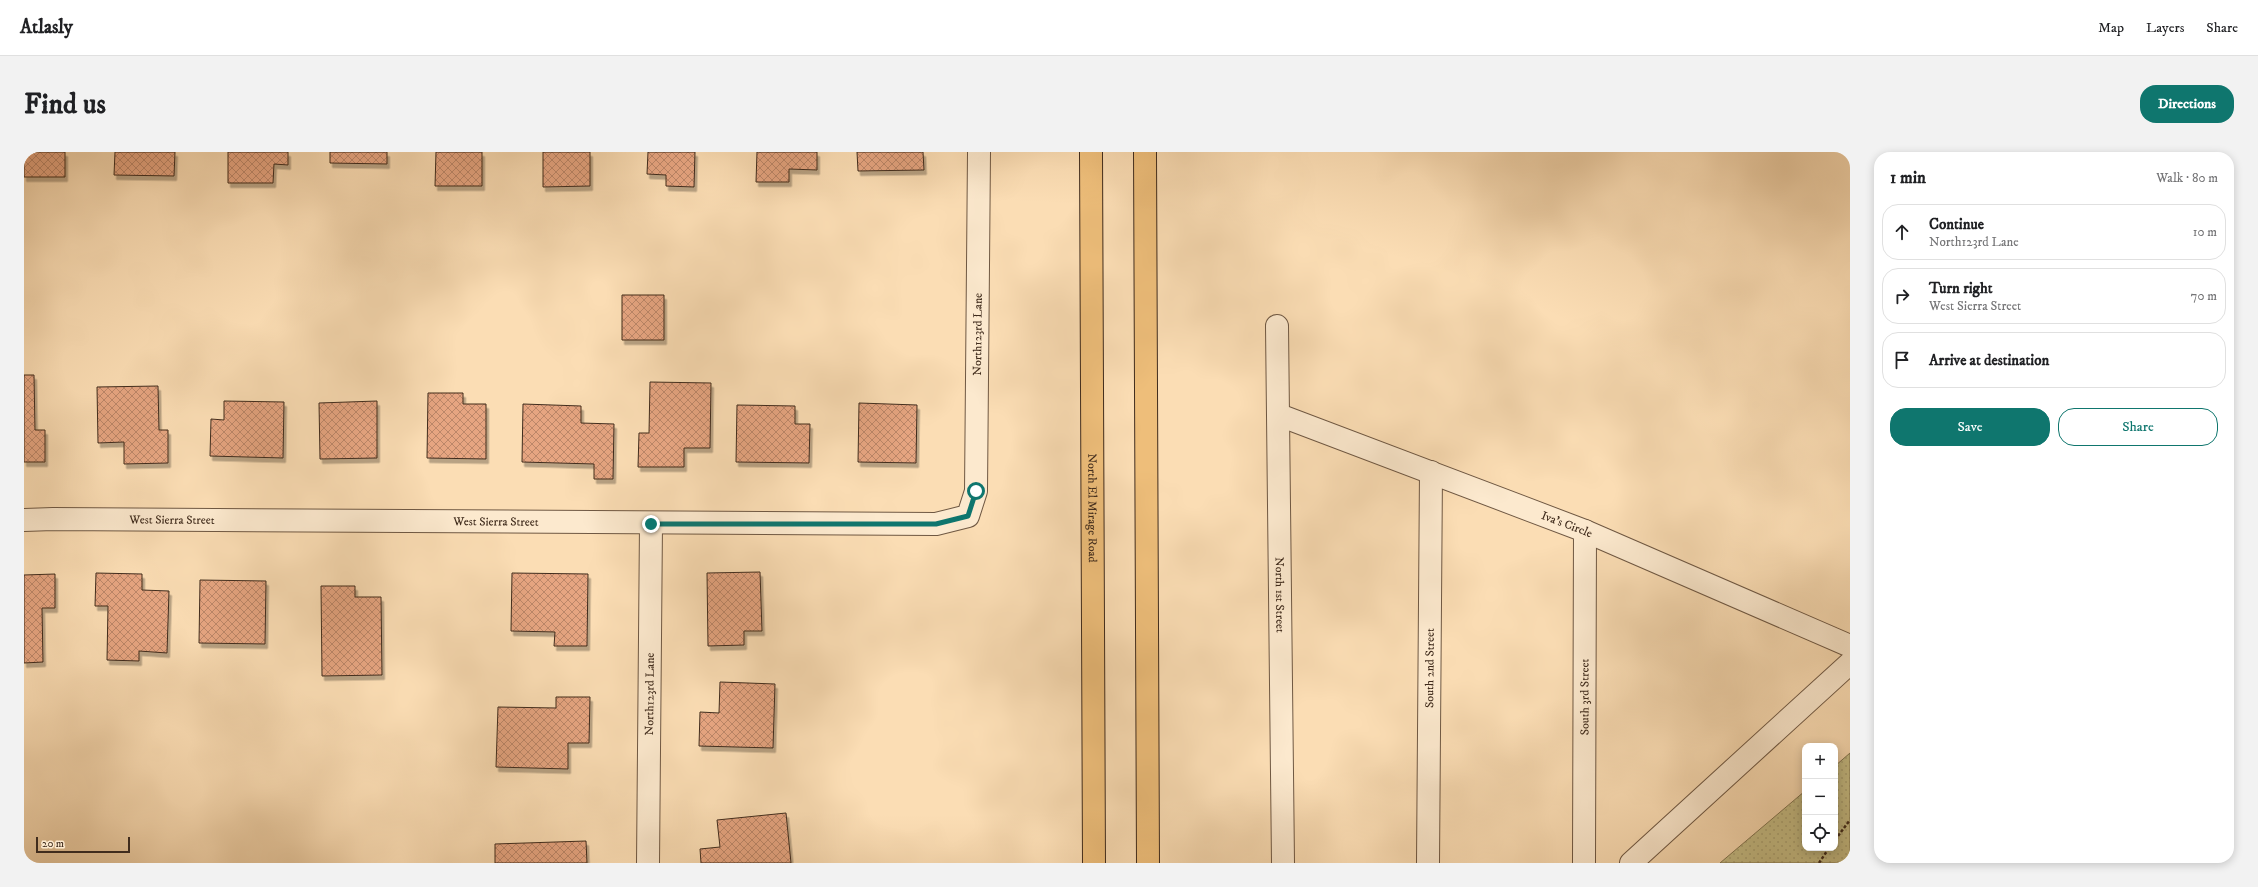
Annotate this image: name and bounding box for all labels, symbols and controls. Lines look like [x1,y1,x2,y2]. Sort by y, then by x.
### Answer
text: Atlasly [20,16,73,39]
text: Map [2098,19,2124,37]
text: Layers [2146,19,2184,37]
text: Share [2206,19,2238,37]
button: Directions [2140,85,2234,123]
text: Find us [24,87,106,122]
text: 1 min [1890,167,1926,189]
text: Walk · 80 m [2156,170,2218,186]
text: Continue [1929,215,1984,234]
icon: ahead [1891,221,1913,243]
text: 10 m [2193,224,2217,240]
text: North123rd Lane [1929,234,2019,250]
text: Turn right [1929,279,1992,298]
icon: right [1891,285,1913,307]
text: 70 m [2191,288,2217,304]
street label: North123rd Lane [970,293,985,376]
text: West Sierra Street [1929,298,2021,314]
icon: arrive [1891,349,1913,371]
text: Arrive at destination [1929,351,2049,370]
button: Save [1890,408,2050,446]
button: Share [2058,408,2218,446]
street label: North El Mirage Road [1085,453,1100,563]
route start [967,482,985,500]
street label: Iva's Circle [1539,508,1595,541]
street label: West Sierra Street [128,512,215,527]
street label: West Sierra Street [452,514,539,529]
route end [642,515,660,533]
street label: North 1st Street [1272,557,1288,633]
street label: South 2nd Street [1422,628,1437,708]
street label: North123rd Lane [642,653,657,735]
street label: South 3rd Street [1577,659,1592,735]
map controls [1802,743,1838,851]
button: + [1802,743,1838,779]
button: − [1802,779,1838,815]
button: locate [1802,815,1838,851]
scale bar [36,835,130,854]
text: 20 m [42,837,64,851]

